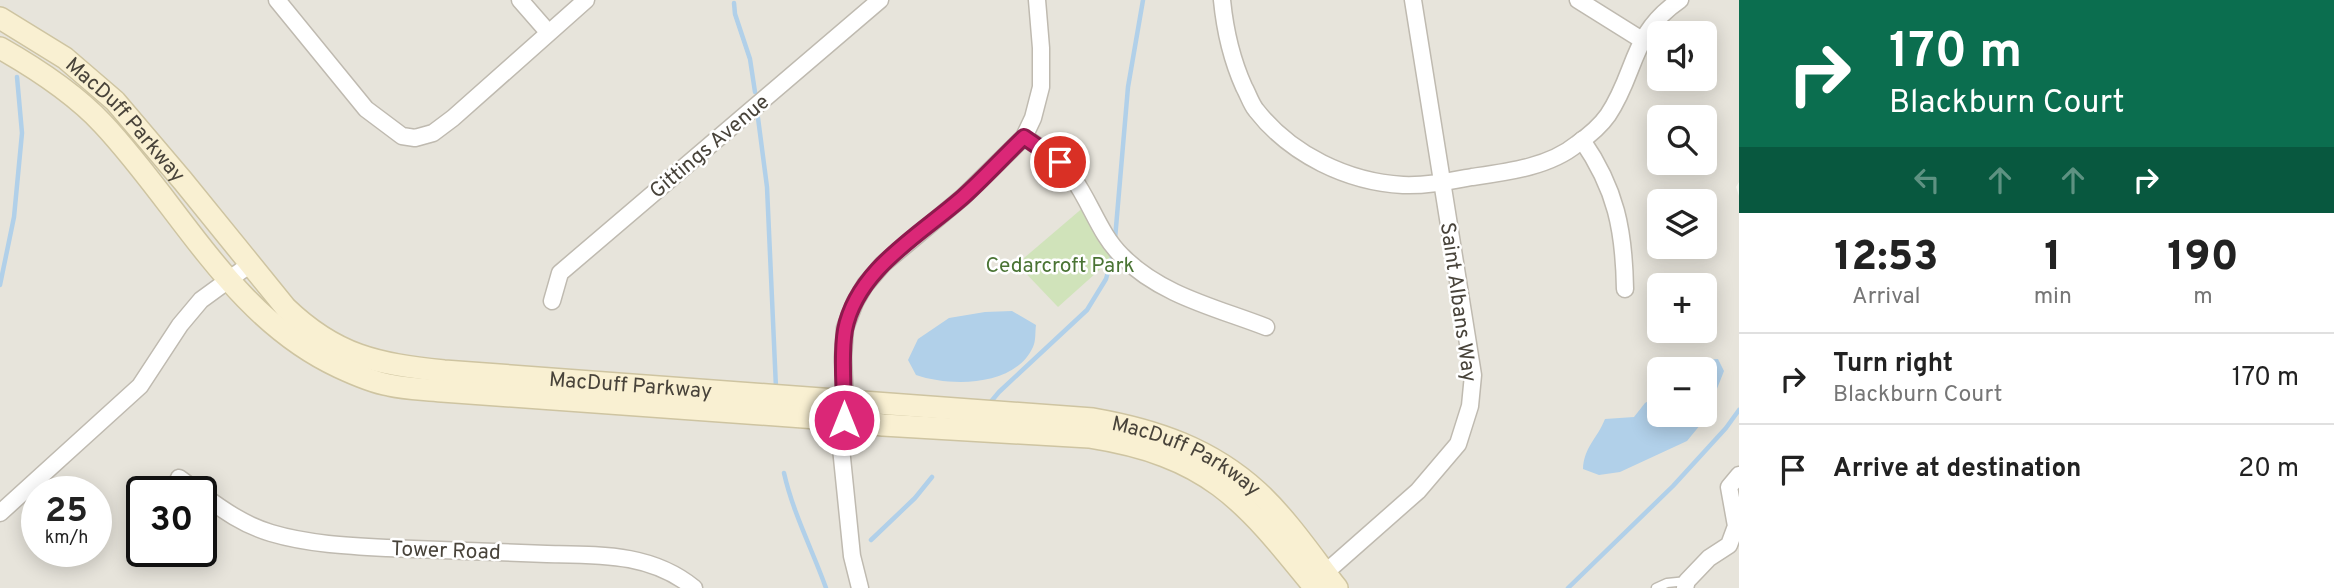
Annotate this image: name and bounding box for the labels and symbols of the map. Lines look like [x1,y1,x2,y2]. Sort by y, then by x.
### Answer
street label: MacDuff Parkway [59,52,190,189]
street label: Gittings Avenue [644,89,775,205]
pin [1030,132,1090,192]
street label: Saint Albans Way [1433,221,1482,384]
park label: Cedarcroft Park [985,253,1135,280]
street label: MacDuff Parkway [548,367,713,406]
position arrow [807,383,881,457]
street label: MacDuff Parkway [1109,411,1266,503]
speed limit sign: 30 [126,476,217,567]
street label: Tower Road [391,536,501,567]

